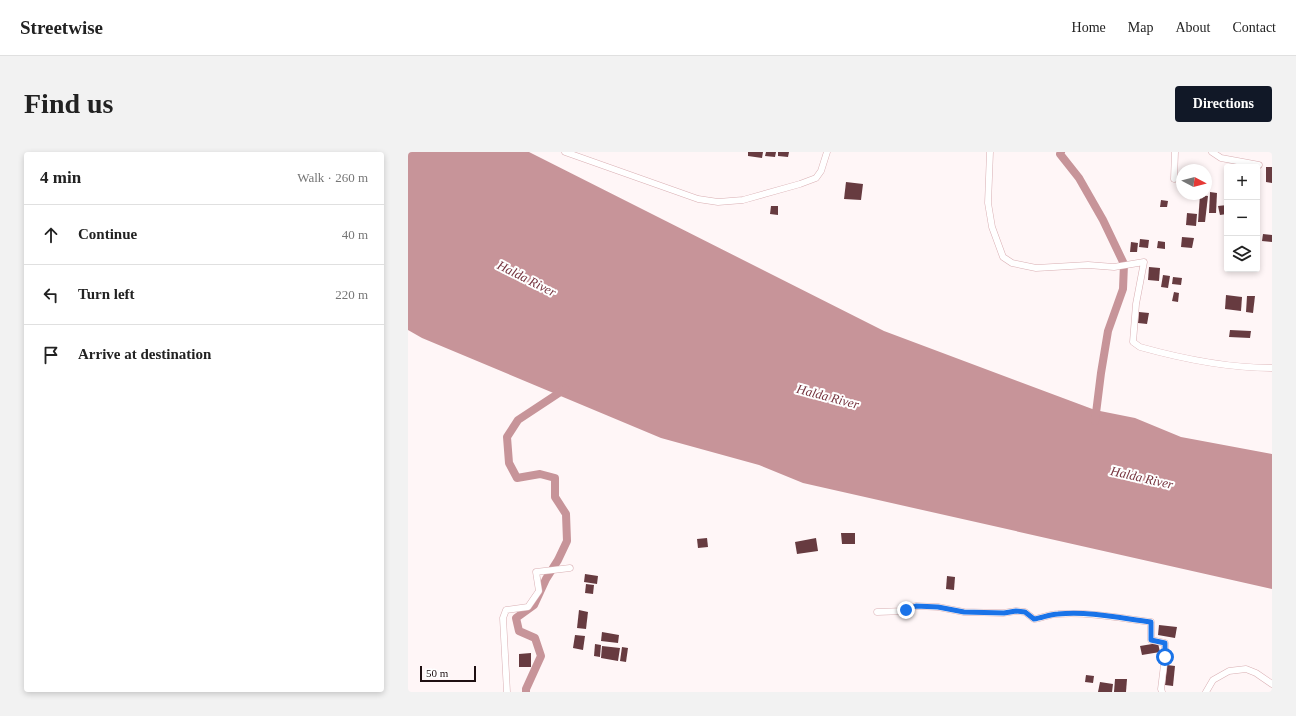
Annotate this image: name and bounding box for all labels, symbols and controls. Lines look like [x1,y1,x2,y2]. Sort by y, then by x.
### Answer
text: Streetwise [20,17,103,38]
text: Home [1072,20,1106,35]
text: Map [1128,20,1153,35]
text: About [1175,20,1210,35]
text: Contact [1232,20,1276,35]
button: Directions [1175,86,1272,122]
text: Find us [24,88,114,119]
north arrow [1176,164,1212,200]
map controls [1224,164,1260,272]
button: + [1224,164,1260,200]
text: 4 min [40,168,81,187]
text: Walk · 260 m [297,170,368,185]
button: − [1224,200,1260,236]
icon: ahead [40,224,62,246]
text: Continue [78,226,137,242]
text: 40 m [342,227,368,242]
button: layers [1224,236,1260,272]
water label: Halda River [494,257,559,300]
icon: left [40,284,62,306]
text: Turn left [78,286,135,302]
text: 220 m [335,287,368,302]
icon: arrive [40,344,62,366]
text: Arrive at destination [78,346,211,362]
water label: Halda River [794,381,862,412]
water label: Halda River [1108,463,1176,492]
route end [897,601,915,619]
route start [1156,648,1174,666]
scale bar [420,664,476,683]
text: 50 m [426,667,448,679]

